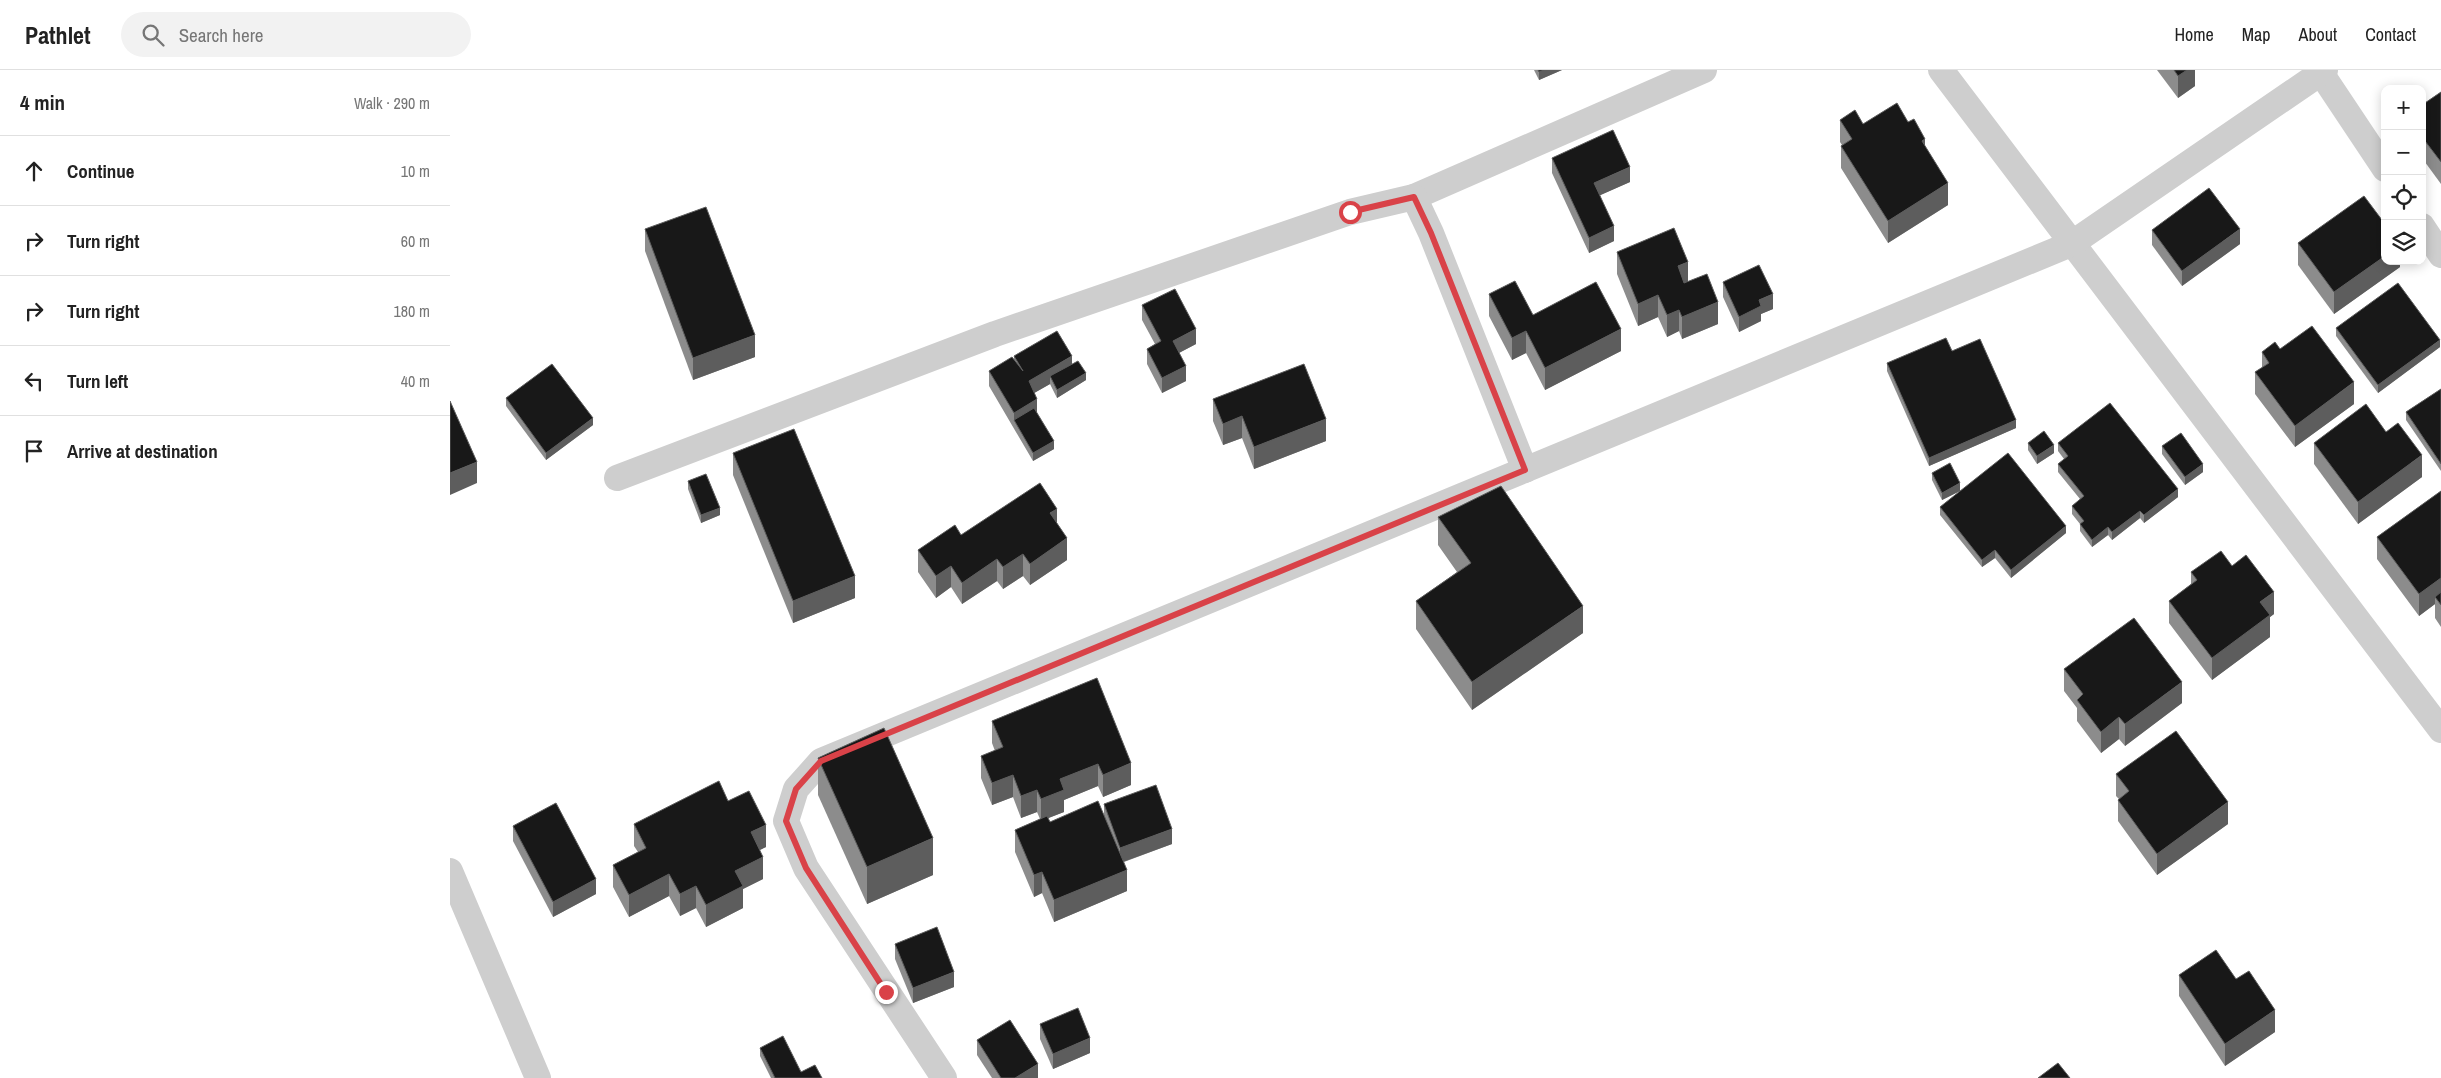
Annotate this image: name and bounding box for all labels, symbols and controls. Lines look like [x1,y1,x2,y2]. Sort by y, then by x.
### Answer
search box [121,12,471,57]
text: Pathlet [25,19,91,51]
icon: search [139,21,167,49]
text: Search here [179,22,264,48]
text: Home [2174,22,2214,47]
text: Map [2242,22,2271,47]
text: About [2299,22,2337,47]
text: Contact [2365,22,2416,47]
map controls [2381,85,2426,265]
button: + [2381,85,2426,130]
text: 4 min [20,88,65,117]
text: Walk · 290 m [354,92,430,114]
button: − [2381,130,2426,175]
icon: ahead [20,157,48,185]
text: Continue [67,158,135,184]
text: 10 m [401,160,430,182]
button: locate [2381,175,2426,220]
route start [1339,201,1362,224]
button: layers [2381,220,2426,265]
icon: right [20,227,48,255]
text: Turn right [67,228,139,254]
text: 60 m [401,230,430,252]
icon: right [20,297,48,325]
text: Turn right [67,298,139,324]
text: 180 m [394,300,430,322]
icon: left [20,367,48,395]
text: Turn left [67,368,128,394]
text: 40 m [401,370,430,392]
icon: arrive [20,437,48,465]
text: Arrive at destination [67,438,218,464]
route end [875,981,898,1004]

